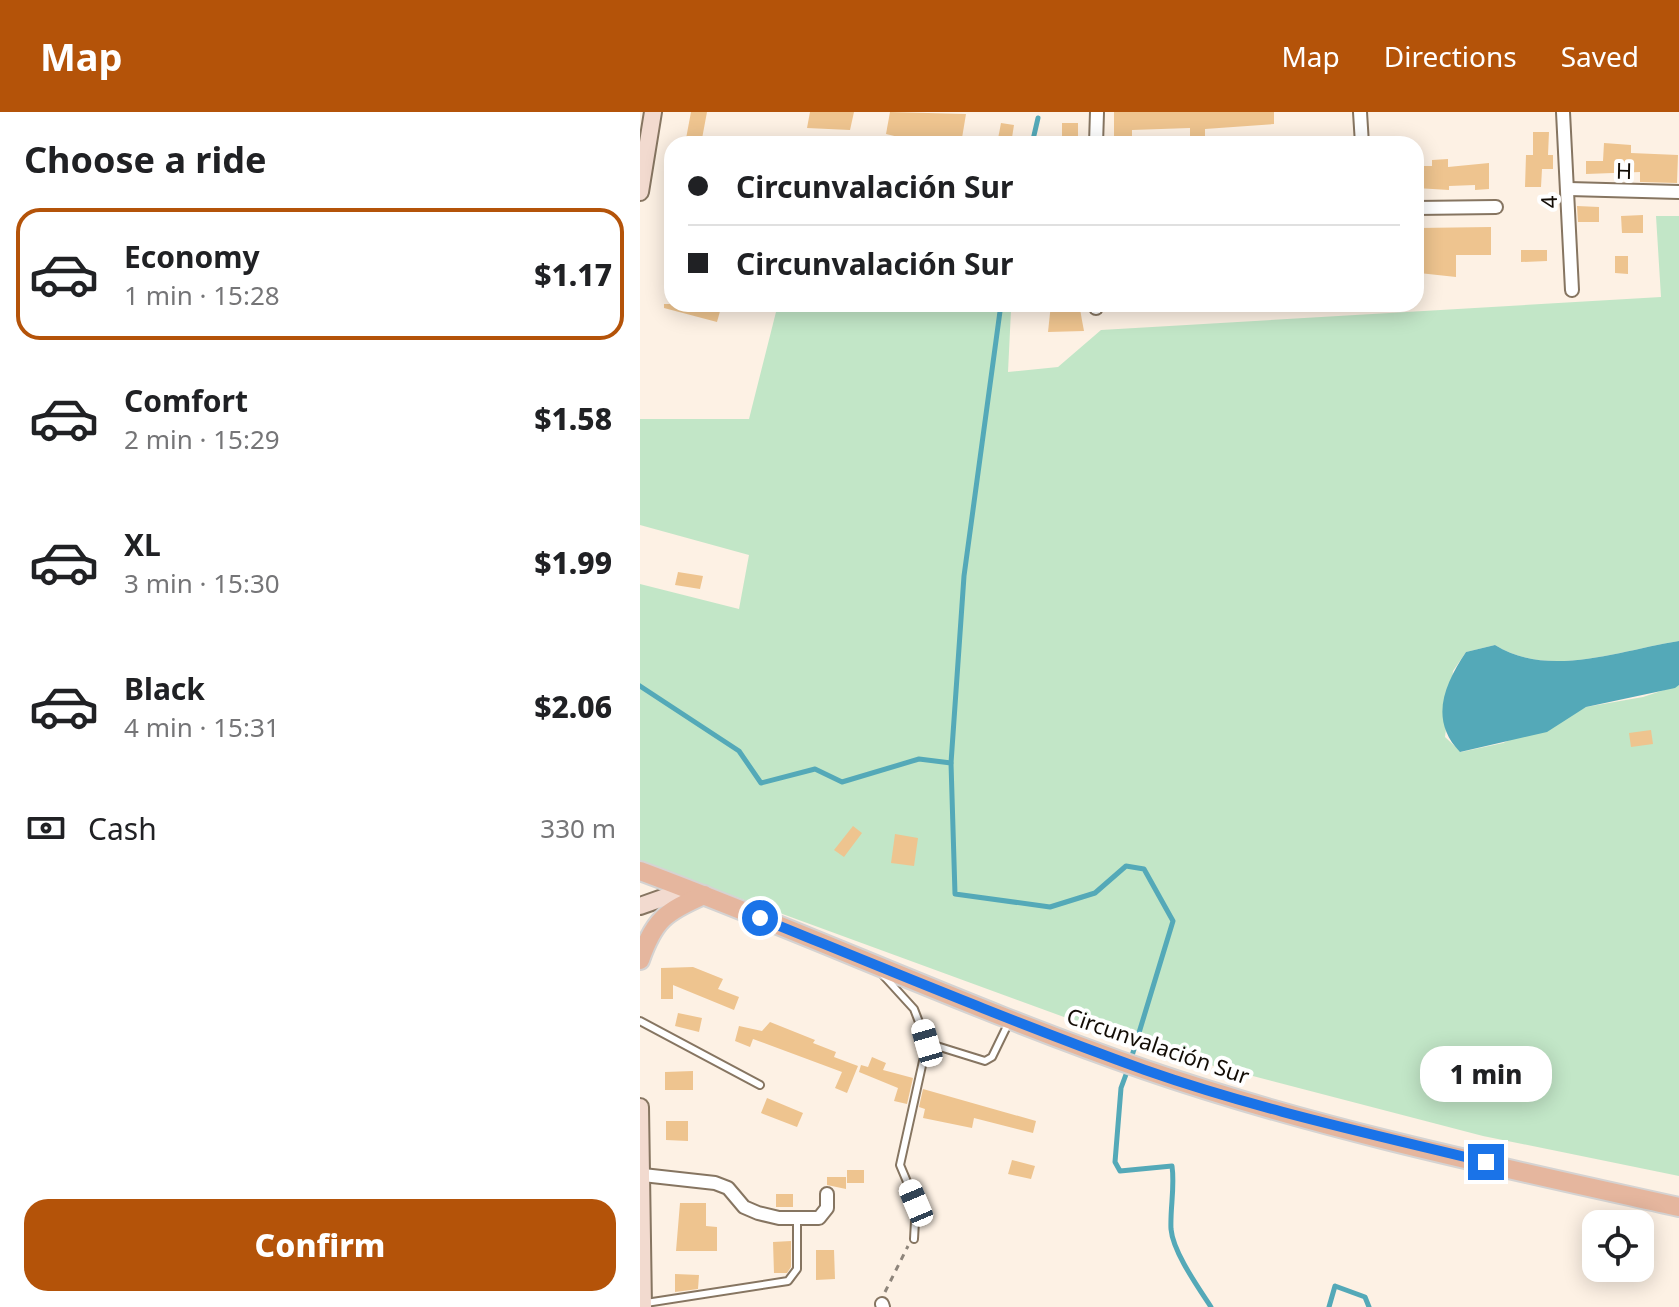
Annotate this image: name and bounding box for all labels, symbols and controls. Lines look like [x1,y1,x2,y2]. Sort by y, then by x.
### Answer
text: Map [40,30,123,82]
text: Map [1281,37,1340,75]
text: Directions [1384,37,1517,75]
text: Saved [1561,37,1639,75]
text: Choose a ride [24,135,266,184]
street label: H [1616,155,1632,185]
text: Circunvalación Sur [736,166,1013,207]
street label: 4 [1533,195,1563,209]
text: Economy [124,236,260,277]
icon: car [28,238,100,310]
text: Circunvalación Sur [736,243,1013,284]
text: $1.17 [534,254,612,295]
text: 1 min · 15:28 [124,277,280,313]
text: Comfort [124,380,248,421]
icon: car [28,382,100,454]
text: $1.58 [534,398,612,439]
text: 2 min · 15:29 [124,421,280,457]
text: XL [124,524,161,565]
icon: car [28,526,100,598]
text: $1.99 [534,542,612,583]
text: 3 min · 15:30 [124,565,280,601]
text: Black [124,668,205,709]
icon: car [28,670,100,742]
text: $2.06 [534,686,612,727]
text: 4 min · 15:31 [124,709,280,745]
icon: cash [24,806,68,850]
text: Cash [88,808,157,849]
text: 330 m [540,810,616,846]
route start [742,900,778,936]
street label: Circunvalación Sur [1063,1000,1254,1090]
car [909,1017,945,1069]
callout: 1 min [1420,1046,1552,1102]
text: 1 min [1450,1056,1522,1092]
route end [1468,1144,1504,1180]
car [896,1176,936,1230]
button: Confirm [24,1199,616,1291]
map controls [1582,1210,1654,1282]
button: locate [1582,1210,1654,1282]

